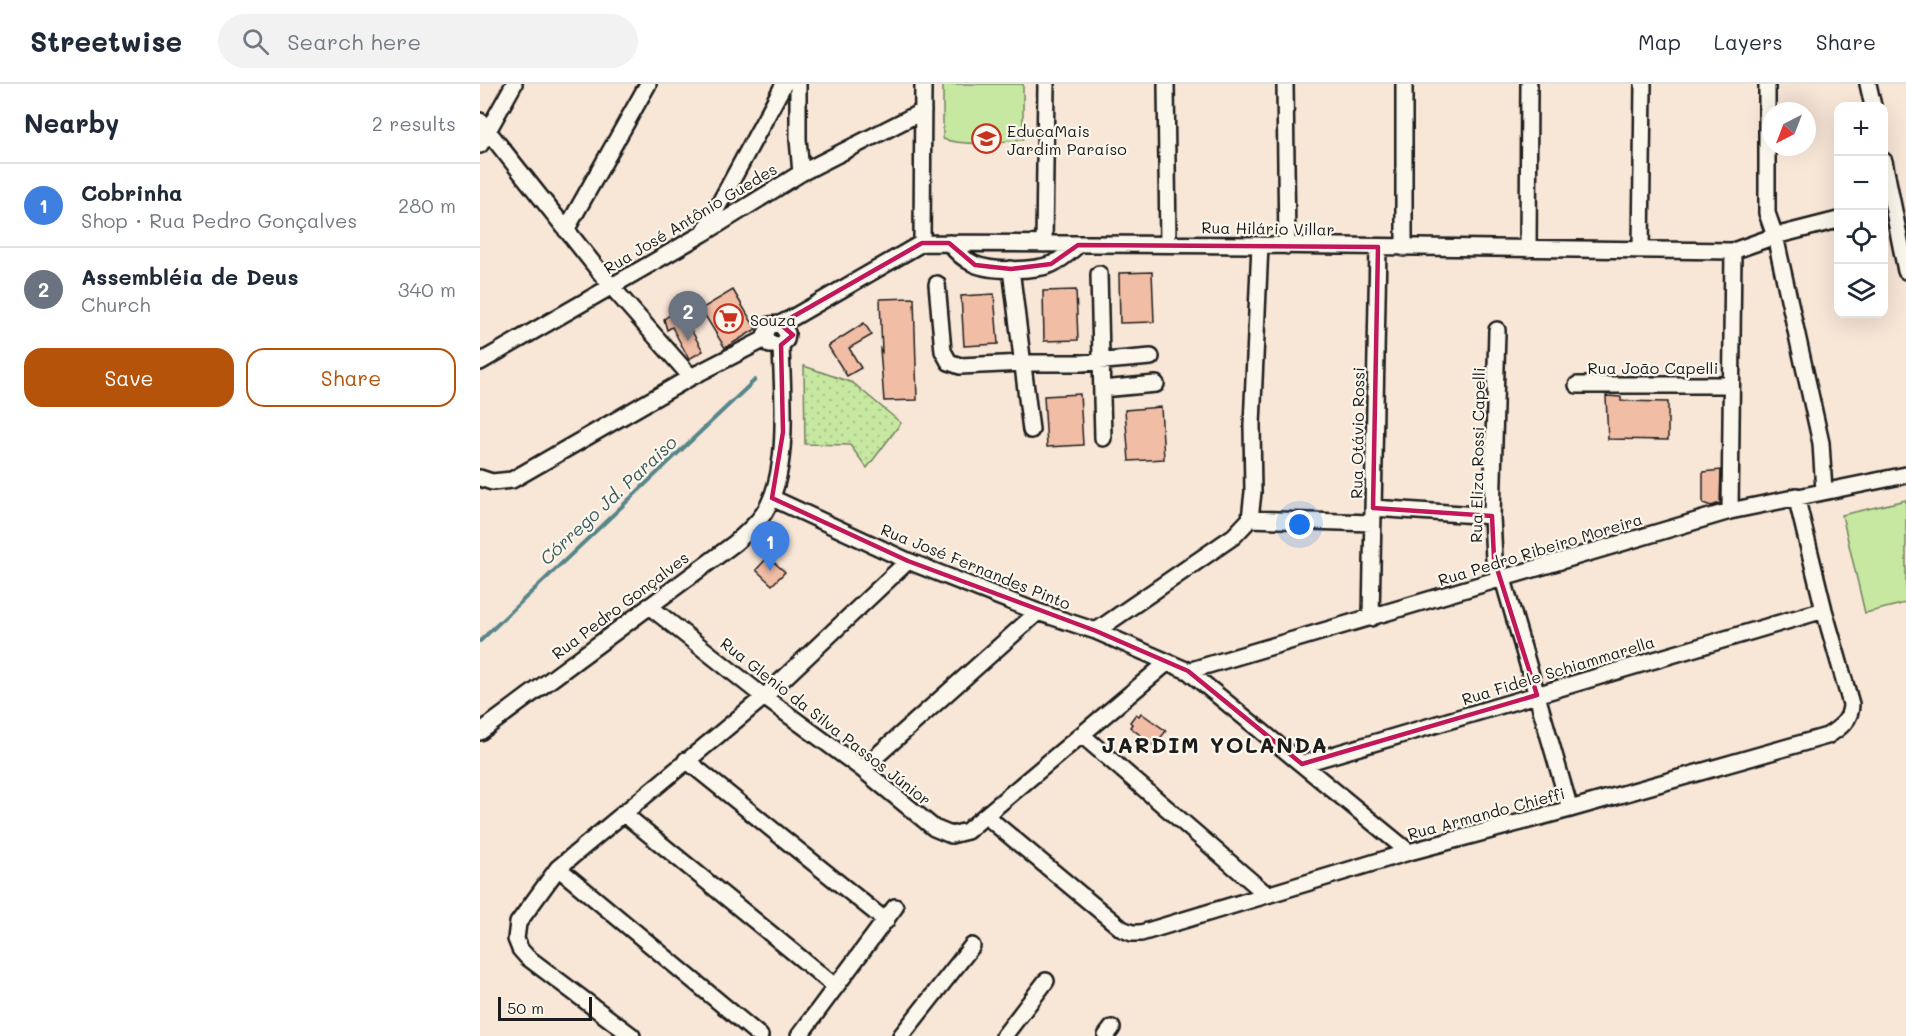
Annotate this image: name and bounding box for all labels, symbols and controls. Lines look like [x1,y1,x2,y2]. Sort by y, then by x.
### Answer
search box [218,14,638,68]
text: Streetwise [30,23,182,59]
icon: search [239,25,272,58]
text: Search here [287,27,421,56]
text: Map [1638,28,1681,55]
text: Layers [1714,28,1783,55]
text: Share [1816,28,1876,55]
north arrow [1762,102,1816,156]
map controls [1834,102,1888,318]
button: + [1834,102,1888,156]
text: Nearby [24,106,119,140]
text: 2 results [372,110,456,136]
place label: EducaMais Jardim Paraíso [1007,120,1127,159]
school or university icon: EducaMais Jardim Paraíso [970,123,1002,155]
button: − [1834,156,1888,210]
street label: Rua José Antônio Guedes [600,158,780,278]
text: Cobrinha [81,178,183,207]
text: 1 [39,192,48,218]
text: 280 m [398,192,456,218]
text: Shop · Rua Pedro Gonçalves [81,207,357,233]
button: locate [1834,210,1888,264]
street label: Rua Hilário Villar [1201,216,1335,240]
text: Assembléia de Deus [81,262,299,291]
button: layers [1834,264,1888,318]
text: 2 [38,276,49,302]
text: 340 m [398,276,456,302]
text: Church [81,291,151,317]
pin: 2 [668,292,708,341]
supermarket icon: Souza [713,303,745,335]
place label: Souza [750,309,796,330]
button: Save [24,348,234,407]
button: Share [246,348,456,407]
street label: Rua João Capelli [1587,357,1719,378]
street label: Rua Otávio Rossi [1345,367,1369,499]
street label: Rua Eliza Rossi Capelli [1465,367,1489,543]
water label: Córrego Jd. Paraiso [534,430,682,570]
street label: Rua Pedro Ribeiro Moreira [1435,508,1645,590]
your location [1285,510,1314,539]
street label: Rua José Fernandes Pinto [878,518,1074,614]
pin: 1 [750,522,790,571]
street label: Rua Pedro Gonçalves [547,547,693,663]
street label: Rua Fidele Schiammarella [1459,631,1657,709]
street label: Rua Glenio da Silva Passos Júnior [717,632,935,810]
district label: JARDIM YOLANDA [1102,730,1328,759]
street label: Rua Armando Chieffi [1405,782,1567,844]
scale bar [498,994,592,1022]
text: 50 m [507,997,544,1018]

